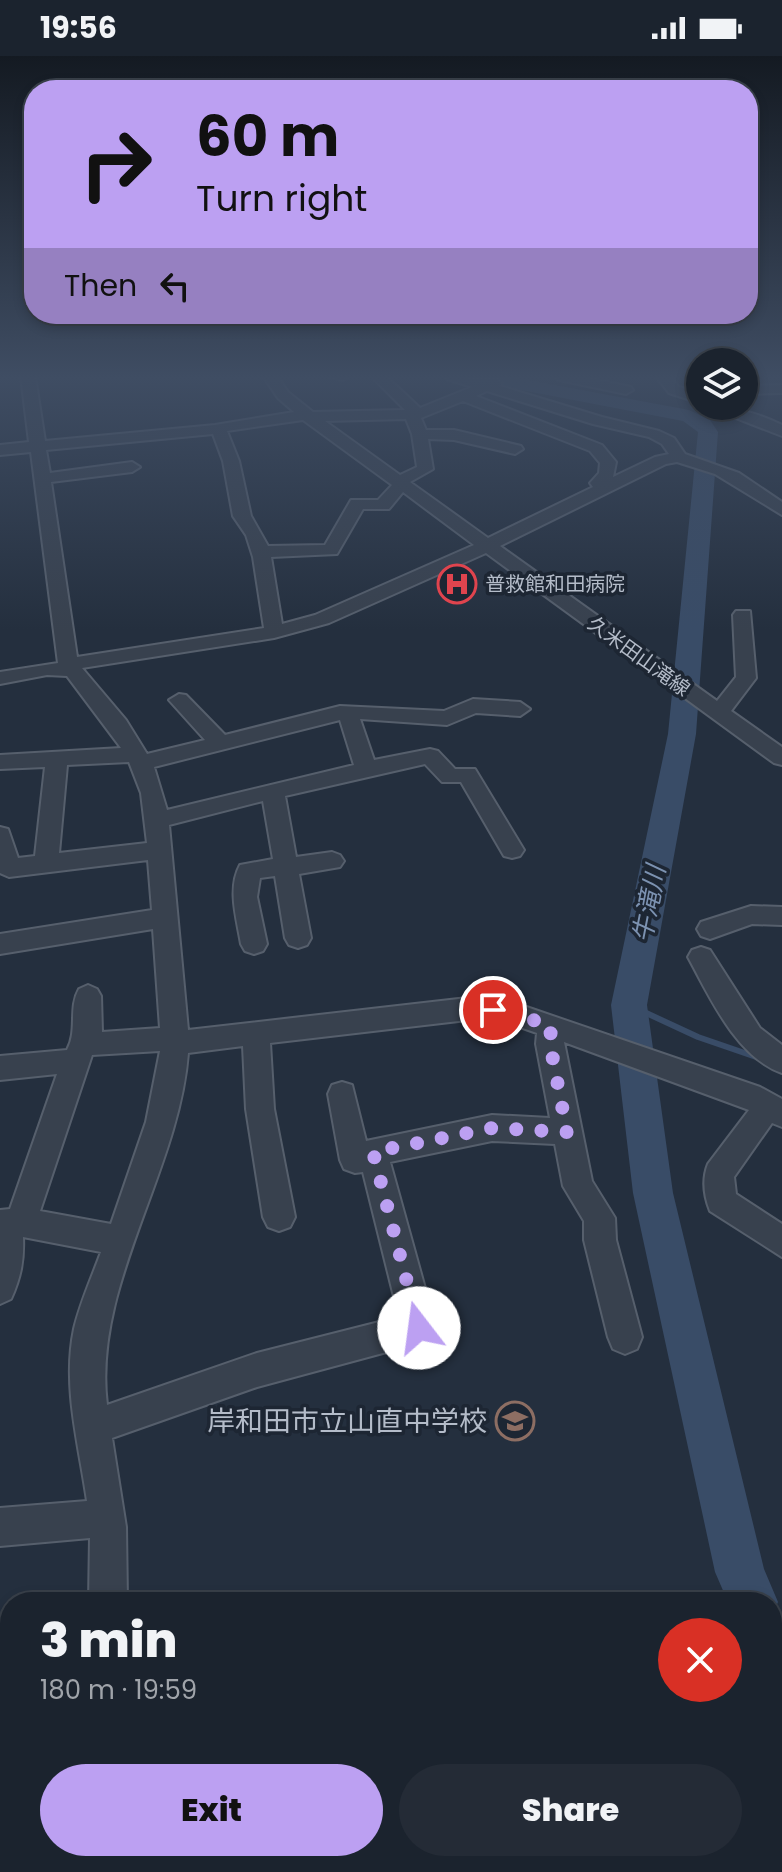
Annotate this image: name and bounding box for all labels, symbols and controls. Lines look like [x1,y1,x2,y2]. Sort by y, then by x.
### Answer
text: 19:56 [40,6,117,49]
text: 60 m [196,97,339,176]
icon: right [64,112,168,216]
text: Turn right [196,173,367,224]
text: Then [64,264,137,307]
icon: left [153,264,197,308]
map controls [686,348,758,420]
button: layers [686,348,758,420]
hospital icon: 普救館和田病院 [436,563,478,605]
place label: 普救館和田病院 [485,570,625,598]
street label: 久米田山滝線 [582,609,696,703]
water label: 牛滝川 [624,859,675,946]
pin [459,976,527,1044]
icon: arrive [471,988,515,1032]
position arrow [377,1286,461,1370]
school or university icon: 岸和田市立山直中学校 [494,1400,536,1442]
place label: 岸和田市立山直中学校 [207,1402,487,1441]
text: 3 min [40,1607,177,1674]
button: close [658,1618,742,1702]
text: 180 m · 19:59 [40,1672,197,1708]
button: Exit [40,1764,383,1856]
button: Share [399,1764,742,1856]

